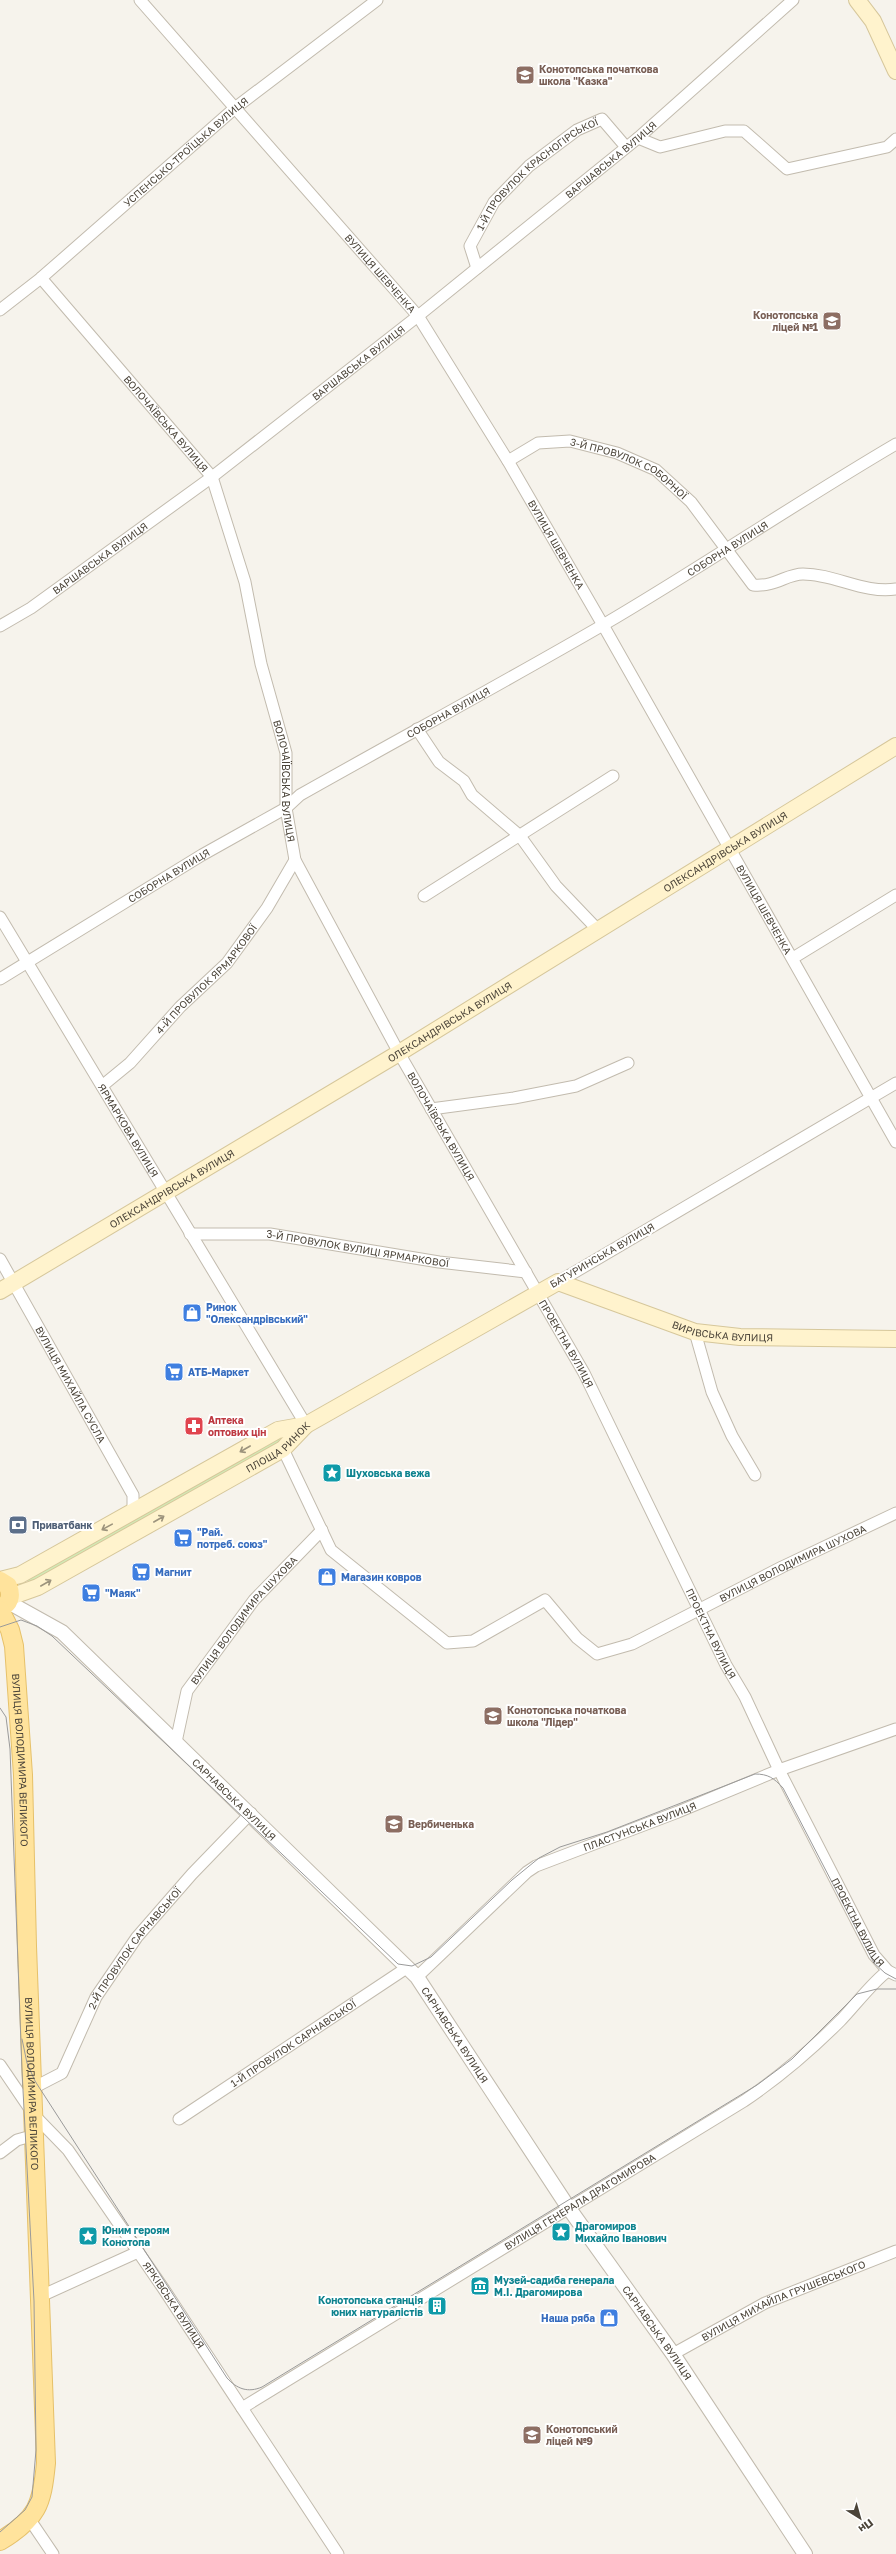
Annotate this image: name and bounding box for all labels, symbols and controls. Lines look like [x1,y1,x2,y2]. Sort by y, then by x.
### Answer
place label: Конотопська початкова школа "Казка" [539,63,659,87]
school or university icon: Конотопська початкова школа "Казка" [514,64,536,86]
street label: УСПЕНСЬКО-ТРОЇЦЬКА ВУЛИЦЯ [121,94,250,209]
street label: 1-Й ПРОВУЛОК КРАСНОГІРСЬКОЇ [474,114,601,232]
street label: ВАРШАВСЬКА ВУЛИЦЯ [563,119,659,200]
street label: ВУЛИЦЯ ШЕВЧЕНКА [343,231,419,315]
place label: Конотопська ліцей №1 [753,309,818,333]
school or university icon: Конотопська ліцей №1 [821,310,843,332]
street label: ВАРШАВСЬКА ВУЛИЦЯ [310,323,407,403]
street label: ВОЛОЧАЇВСЬКА ВУЛИЦЯ [121,373,211,474]
street label: 3-Й ПРОВУЛОК СОБОРНОЇ [569,435,691,502]
street label: ВУЛИЦЯ ШЕВЧЕНКА [526,498,587,591]
street label: СОБОРНА ВУЛИЦЯ [685,518,770,578]
street label: ВАРШАВСЬКА ВУЛИЦЯ [50,520,150,596]
street label: СОБОРНА ВУЛИЦЯ [404,684,492,740]
street label: ВОЛОЧАЇВСЬКА ВУЛИЦЯ [271,719,298,843]
street label: ОЛЕКСАНДРІВСЬКА ВУЛИЦЯ [661,809,789,894]
street label: СОБОРНА ВУЛИЦЯ [126,846,212,905]
street label: ВУЛИЦЯ ШЕВЧЕНКА [734,862,794,957]
street label: 4-Й ПРОВУЛОК ЯРМАРКОВОЇ [153,920,260,1036]
street label: ОЛЕКСАНДРІВСЬКА ВУЛИЦЯ [385,979,514,1065]
street label: ВОЛОЧАЇВСЬКА ВУЛИЦЯ [405,1070,477,1183]
street label: ЯРМАРКОВА ВУЛИЦЯ [96,1081,161,1179]
street label: ОЛЕКСАНДРІВСЬКА ВУЛИЦЯ [107,1147,237,1230]
street label: БАТУРИНСЬКА ВУЛИЦЯ [548,1220,656,1290]
street label: 3-Й ПРОВУЛОК ВУЛИЦІ ЯРМАРКОВОЇ [267,1228,451,1269]
street label: ПРОЕКТНА ВУЛИЦЯ [537,1297,596,1390]
place label: Ринок "Олександрівський" [206,1301,308,1325]
shop icon: Ринок "Олександрівський" [181,1302,203,1324]
street label: ВИРІВСЬКА ВУЛИЦЯ [671,1318,773,1343]
street label: ВУЛИЦЯ МИХАЙЛА СУСЛА [33,1324,108,1445]
supermarket icon: АТБ-Маркет [163,1361,185,1383]
place label: АТБ-Маркет [188,1366,249,1378]
place label: Аптека оптових цін [208,1414,266,1438]
pharmacy icon: Аптека оптових цін [183,1415,205,1437]
street label: ПЛОЩА РИНОК [244,1419,312,1475]
one-way arrow [239,1446,251,1454]
place icon: Шуховська вежа [321,1462,343,1484]
place label: Шуховська вежа [346,1467,430,1479]
bank icon: Приватбанк [7,1514,29,1536]
one-way arrow [153,1514,165,1522]
place label: Приватбанк [32,1519,92,1531]
street label: ВУЛИЦЯ ВОЛОДИМИРА ШУХОВА [717,1522,868,1604]
one-way arrow [101,1524,113,1531]
place label: "Рай. потреб. союз" [197,1526,268,1550]
supermarket icon: "Рай. потреб. союз" [172,1527,194,1549]
street label: ВУЛИЦЯ ВОЛОДИМИРА ШУХОВА [188,1553,300,1687]
supermarket icon: Магнит [130,1561,152,1583]
place label: Магнит [155,1566,192,1578]
shop icon: Магазин ковров [316,1566,338,1588]
place label: Магазин ковров [341,1571,422,1583]
one-way arrow [40,1578,52,1586]
supermarket icon: "Маяк" [80,1582,102,1604]
street label: ПРОЕКТНА ВУЛИЦЯ [684,1586,739,1681]
place label: "Маяк" [105,1587,141,1599]
street label: ВУЛИЦЯ ВОЛОДИМИРА ВЕЛИКОГО [10,1673,31,1847]
place label: Конотопська початкова школа "Лідер" [507,1704,627,1728]
school or university icon: Конотопська початкова школа "Лідер" [482,1705,504,1727]
street label: САРНАВСЬКА ВУЛИЦЯ [190,1756,279,1843]
street label: ПЛАСТУНСЬКА ВУЛИЦЯ [582,1799,698,1853]
school or university icon: Вербиченька [383,1813,405,1835]
place label: Вербиченька [408,1818,474,1830]
street label: ПРОЕКТНА ВУЛИЦЯ [829,1876,887,1969]
street label: 2-Й ПРОВУЛОК САРНАВСЬКОЇ [85,1884,184,2011]
street label: САРНАВСЬКА ВУЛИЦЯ [419,1985,491,2085]
street label: 1-Й ПРОВУЛОК САРНАВСЬКОЇ [228,1996,359,2089]
street label: ВУЛИЦЯ ВОЛОДИМИРА ВЕЛИКОГО [23,1997,41,2170]
street label: ВУЛИЦЯ ГЕНЕРАЛА ДРАГОМИРОВА [502,2151,658,2252]
place label: Драгомиров Михайло Іванович [575,2220,667,2244]
place icon: Драгомиров Михайло Іванович [550,2221,572,2243]
place label: Юним героям Конотопа [102,2224,169,2248]
place icon: Юним героям Конотопа [77,2225,99,2247]
street label: ВУЛИЦЯ МИХАЙЛА ГРУШЕВСЬКОГО [699,2258,867,2343]
street label: ЯРКІВСЬКА ВУЛИЦЯ [141,2259,207,2351]
place label: Музей-садиба генерала М.І. Драгомирова [494,2274,615,2298]
museum icon: Музей-садиба генерала М.І. Драгомирова [469,2275,491,2297]
street label: САРНАВСЬКА ВУЛИЦЯ [620,2283,694,2382]
place label: Конотопська станція юних натуралістів [318,2294,423,2318]
building icon: Конотопська станція юних натуралістів [426,2295,448,2317]
shop icon: Наша ряба [598,2307,620,2329]
place label: Наша ряба [541,2312,595,2324]
place label: Конотопський ліцей №9 [546,2423,618,2447]
school or university icon: Конотопський ліцей №9 [521,2424,543,2446]
north arrow [840,2498,880,2538]
text: Пн [856,2517,876,2536]

